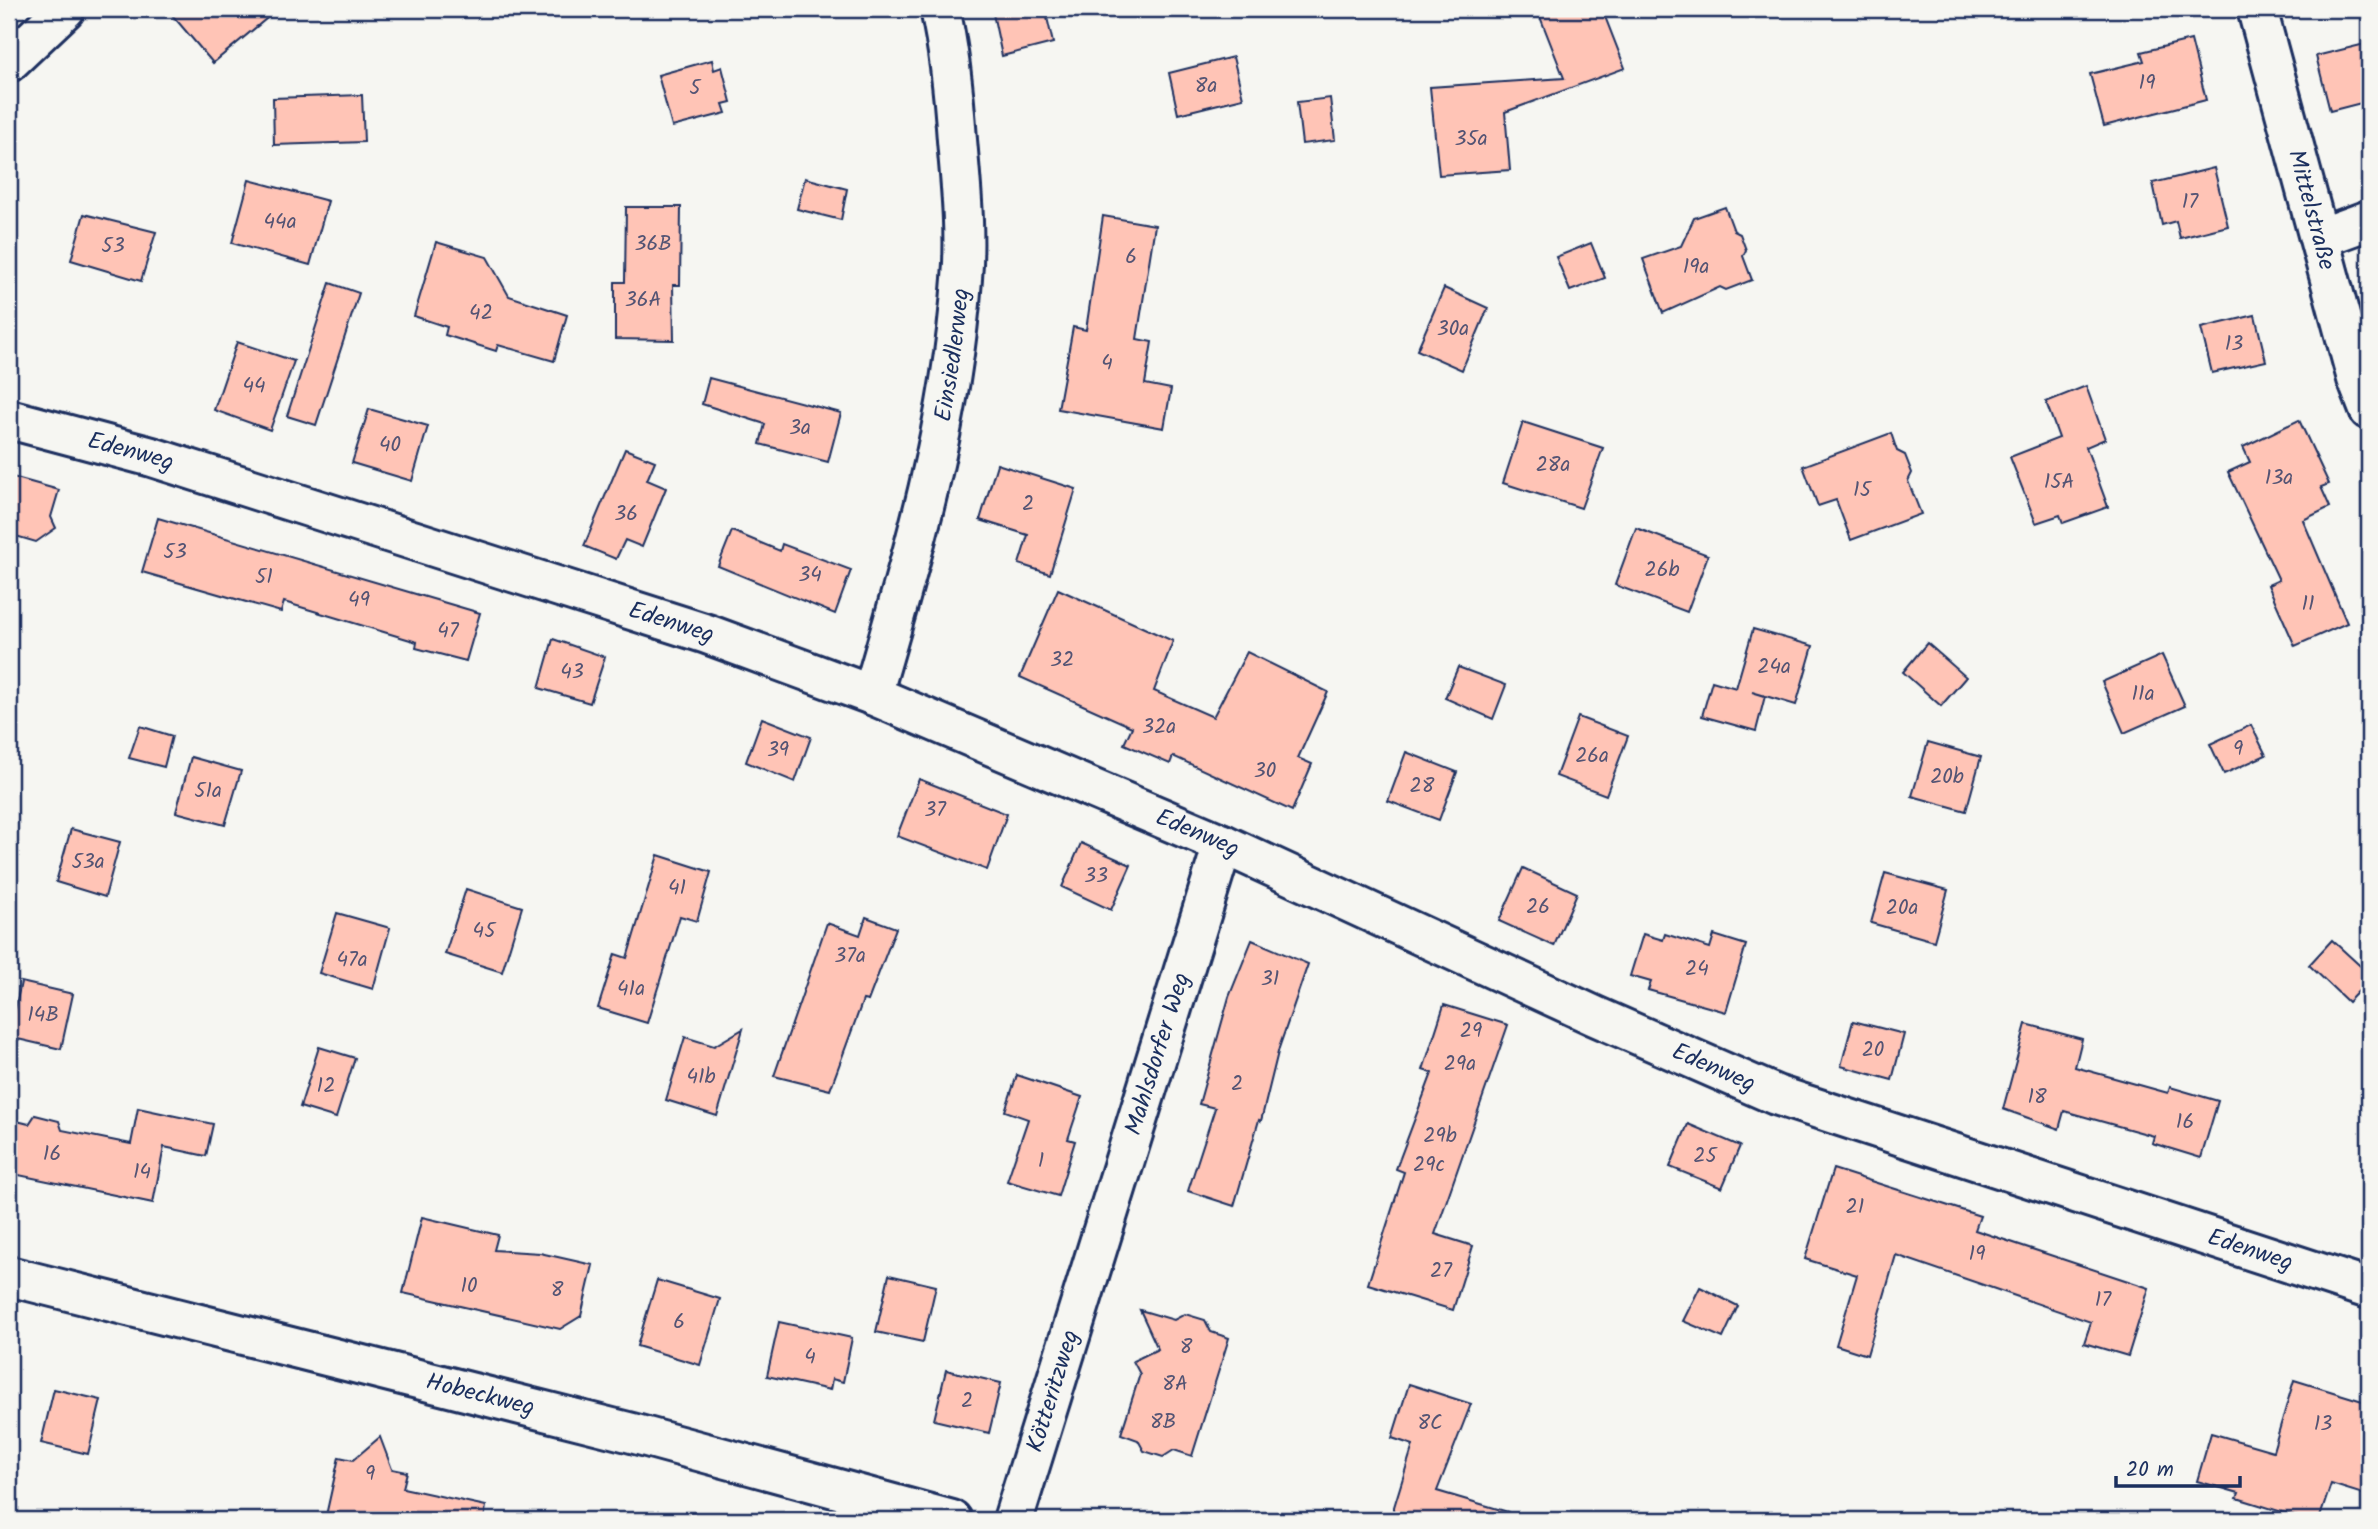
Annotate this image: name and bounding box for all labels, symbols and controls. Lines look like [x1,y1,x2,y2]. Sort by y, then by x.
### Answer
house number: 19 [2139,67,2155,100]
house number: 8a [1195,70,1217,103]
house number: 5 [689,72,702,105]
house number: 35a [1454,123,1488,156]
street label: Mittelstraße [2276,145,2346,275]
house number: 17 [2182,186,2199,219]
house number: 44a [264,206,297,239]
house number: 36B [634,228,672,261]
house number: 53 [101,230,125,263]
house number: 6 [1125,241,1137,274]
house number: 19a [1683,251,1709,284]
house number: 36A [625,284,661,317]
street label: Einsiedlerweg [924,287,981,425]
house number: 42 [469,297,493,330]
house number: 30a [1437,313,1469,346]
house number: 13 [2225,328,2243,361]
house number: 4 [1101,347,1113,380]
house number: 44 [242,370,266,403]
house number: 3a [789,412,811,445]
street label: Edenweg [83,421,179,482]
house number: 40 [379,429,401,462]
house number: 28a [1536,449,1570,482]
house number: 13a [2265,462,2293,495]
house number: 15A [2044,466,2074,499]
house number: 15 [1853,474,1873,507]
house number: 2 [1022,488,1034,521]
house number: 36 [614,498,638,531]
house number: 53 [163,536,187,569]
house number: 26b [1645,554,1679,587]
house number: 34 [798,559,822,592]
house number: 51 [255,561,273,594]
house number: 49 [348,584,370,617]
house number: 11 [2301,588,2315,621]
street label: Edenweg [623,591,720,655]
house number: 47 [437,615,460,648]
house number: 32 [1050,644,1074,677]
house number: 24a [1757,651,1791,684]
house number: 43 [560,656,584,689]
house number: 11a [2131,678,2155,711]
house number: 32a [1142,711,1176,744]
house number: 9 [2233,733,2243,766]
house number: 39 [767,734,789,767]
house number: 26a [1575,740,1609,773]
house number: 30 [1254,755,1276,788]
house number: 20b [1930,761,1964,794]
house number: 28 [1410,770,1435,803]
house number: 51a [194,775,222,808]
house number: 37 [924,794,947,827]
street label: Edenweg [1149,798,1246,869]
house number: 53a [71,846,105,879]
house number: 33 [1084,860,1108,893]
house number: 41 [668,872,686,905]
house number: 26 [1526,891,1550,924]
house number: 20a [1886,892,1918,925]
house number: 45 [473,915,497,948]
house number: 37a [834,940,866,973]
house number: 47a [336,944,368,977]
house number: 24 [1685,953,1709,986]
house number: 31 [1261,963,1279,996]
street label: Mahlsdorfer Weg [1114,968,1201,1140]
house number: 41a [617,973,645,1006]
house number: 14B [27,999,59,1032]
house number: 29 [1460,1015,1482,1048]
street label: Edenweg [1665,1032,1762,1103]
house number: 20 [1862,1034,1884,1067]
house number: 29a [1444,1048,1476,1081]
house number: 41b [686,1061,716,1094]
house number: 2 [1231,1068,1243,1101]
house number: 12 [317,1070,335,1103]
house number: 18 [2027,1081,2047,1114]
house number: 16 [2176,1106,2194,1139]
house number: 29b [1423,1120,1457,1153]
house number: 16 [43,1138,61,1171]
house number: 25 [1693,1140,1718,1173]
house number: 1 [1038,1145,1044,1178]
house number: 29c [1413,1149,1445,1182]
house number: 14 [133,1156,151,1189]
house number: 21 [1846,1191,1864,1224]
street label: Edenweg [2202,1218,2298,1282]
house number: 19 [1969,1238,1985,1271]
house number: 27 [1430,1255,1453,1288]
house number: 10 [460,1270,478,1303]
house number: 8 [551,1274,564,1307]
house number: 17 [2095,1284,2112,1317]
house number: 6 [673,1306,685,1339]
street label: Kötteritzweg [1016,1325,1090,1457]
house number: 8 [1180,1331,1193,1364]
house number: 4 [804,1341,816,1374]
street label: Hobeckweg [422,1362,539,1427]
house number: 8A [1162,1368,1188,1401]
house number: 2 [961,1385,973,1418]
house number: 8B [1150,1406,1176,1439]
house number: 8C [1417,1407,1443,1440]
house number: 13 [2314,1408,2332,1441]
scale bar [2116,1445,2240,1489]
text: 20 m [2126,1454,2174,1487]
house number: 9 [365,1458,375,1491]

